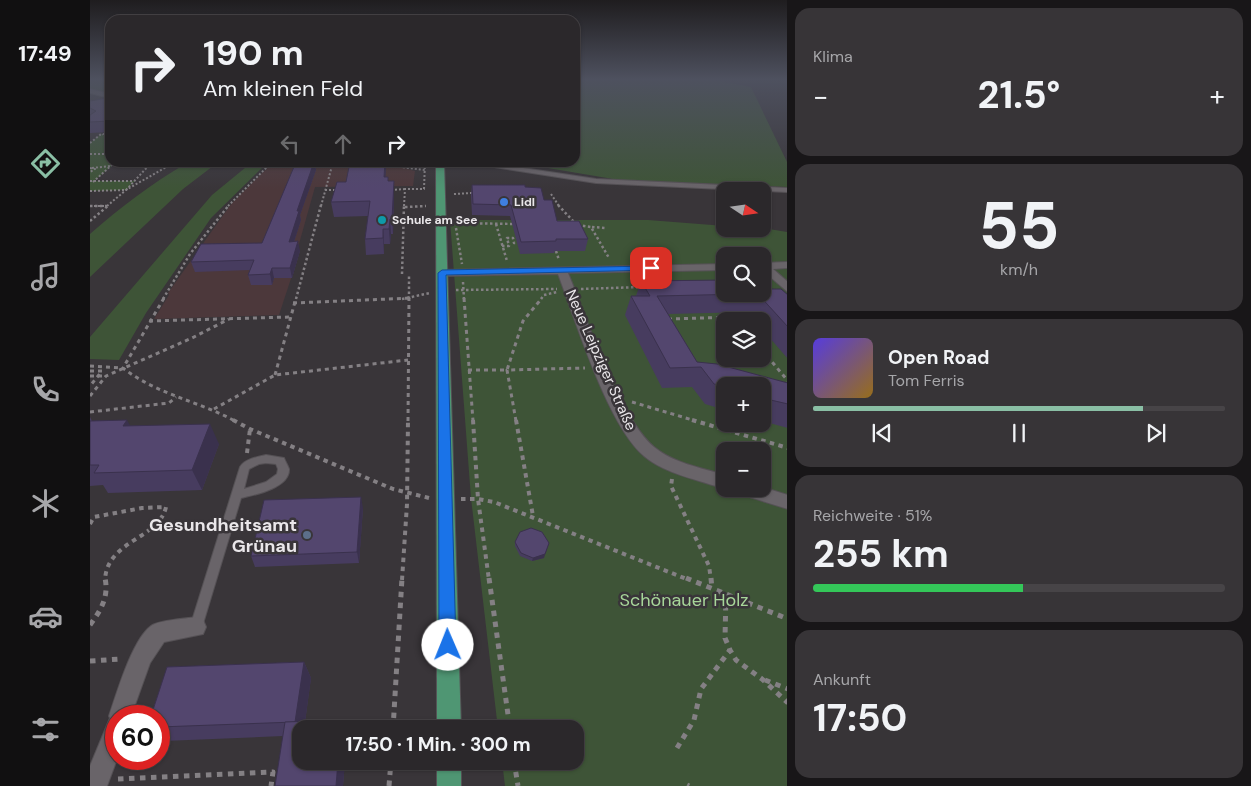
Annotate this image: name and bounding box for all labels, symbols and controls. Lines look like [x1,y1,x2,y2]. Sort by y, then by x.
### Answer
text: 190 m [203,30,304,76]
icon: right [120,35,185,100]
text: 17:49 [18,39,72,68]
text: Klima [813,46,853,67]
text: 21.5° [978,70,1060,120]
text: Am kleinen Feld [203,74,363,103]
text: − [813,78,828,115]
text: + [1210,78,1225,115]
icon: left [276,130,304,158]
icon: ahead [329,130,357,158]
icon: right [382,130,410,158]
icon: directions [28,146,63,181]
north arrow [716,182,771,238]
map controls [716,182,771,497]
text: 55 [979,184,1059,268]
place label: Lidl [514,194,535,210]
marker: Lidl [498,196,510,208]
place label: Schule am See [392,212,477,228]
marker: Schule am See [376,214,388,226]
pin [630,247,672,289]
button: search [716,247,771,302]
icon: arrive [637,254,665,282]
icon: music [28,259,63,294]
text: km/h [1000,259,1038,280]
street label: Neue Leipziger Straße [561,286,641,434]
button: layers [716,312,771,367]
text: Open Road [888,345,990,370]
text: Tom Ferris [888,370,965,391]
icon: phone [28,372,63,407]
button: + [716,377,771,432]
icon: previous [868,419,896,447]
icon: pause [1005,419,1033,447]
icon: next [1142,419,1170,447]
button: − [716,442,771,497]
icon: climate [28,486,63,521]
text: Reichweite · 51% [813,505,932,526]
place label: Gesundheitsamt Grünau [149,513,297,558]
marker: Gesundheitsamt Grünau [301,529,313,541]
text: 255 km [813,529,949,579]
park label: Schönauer Holz [619,588,749,612]
icon: car [28,599,63,634]
position arrow [421,618,473,670]
text: Ankunft [813,669,871,690]
text: 17:50 [813,693,907,743]
speed limit sign: 60 [105,705,170,770]
icon: filters [28,712,63,747]
text: 17:50 · 1 Min. · 300 m [345,732,531,757]

